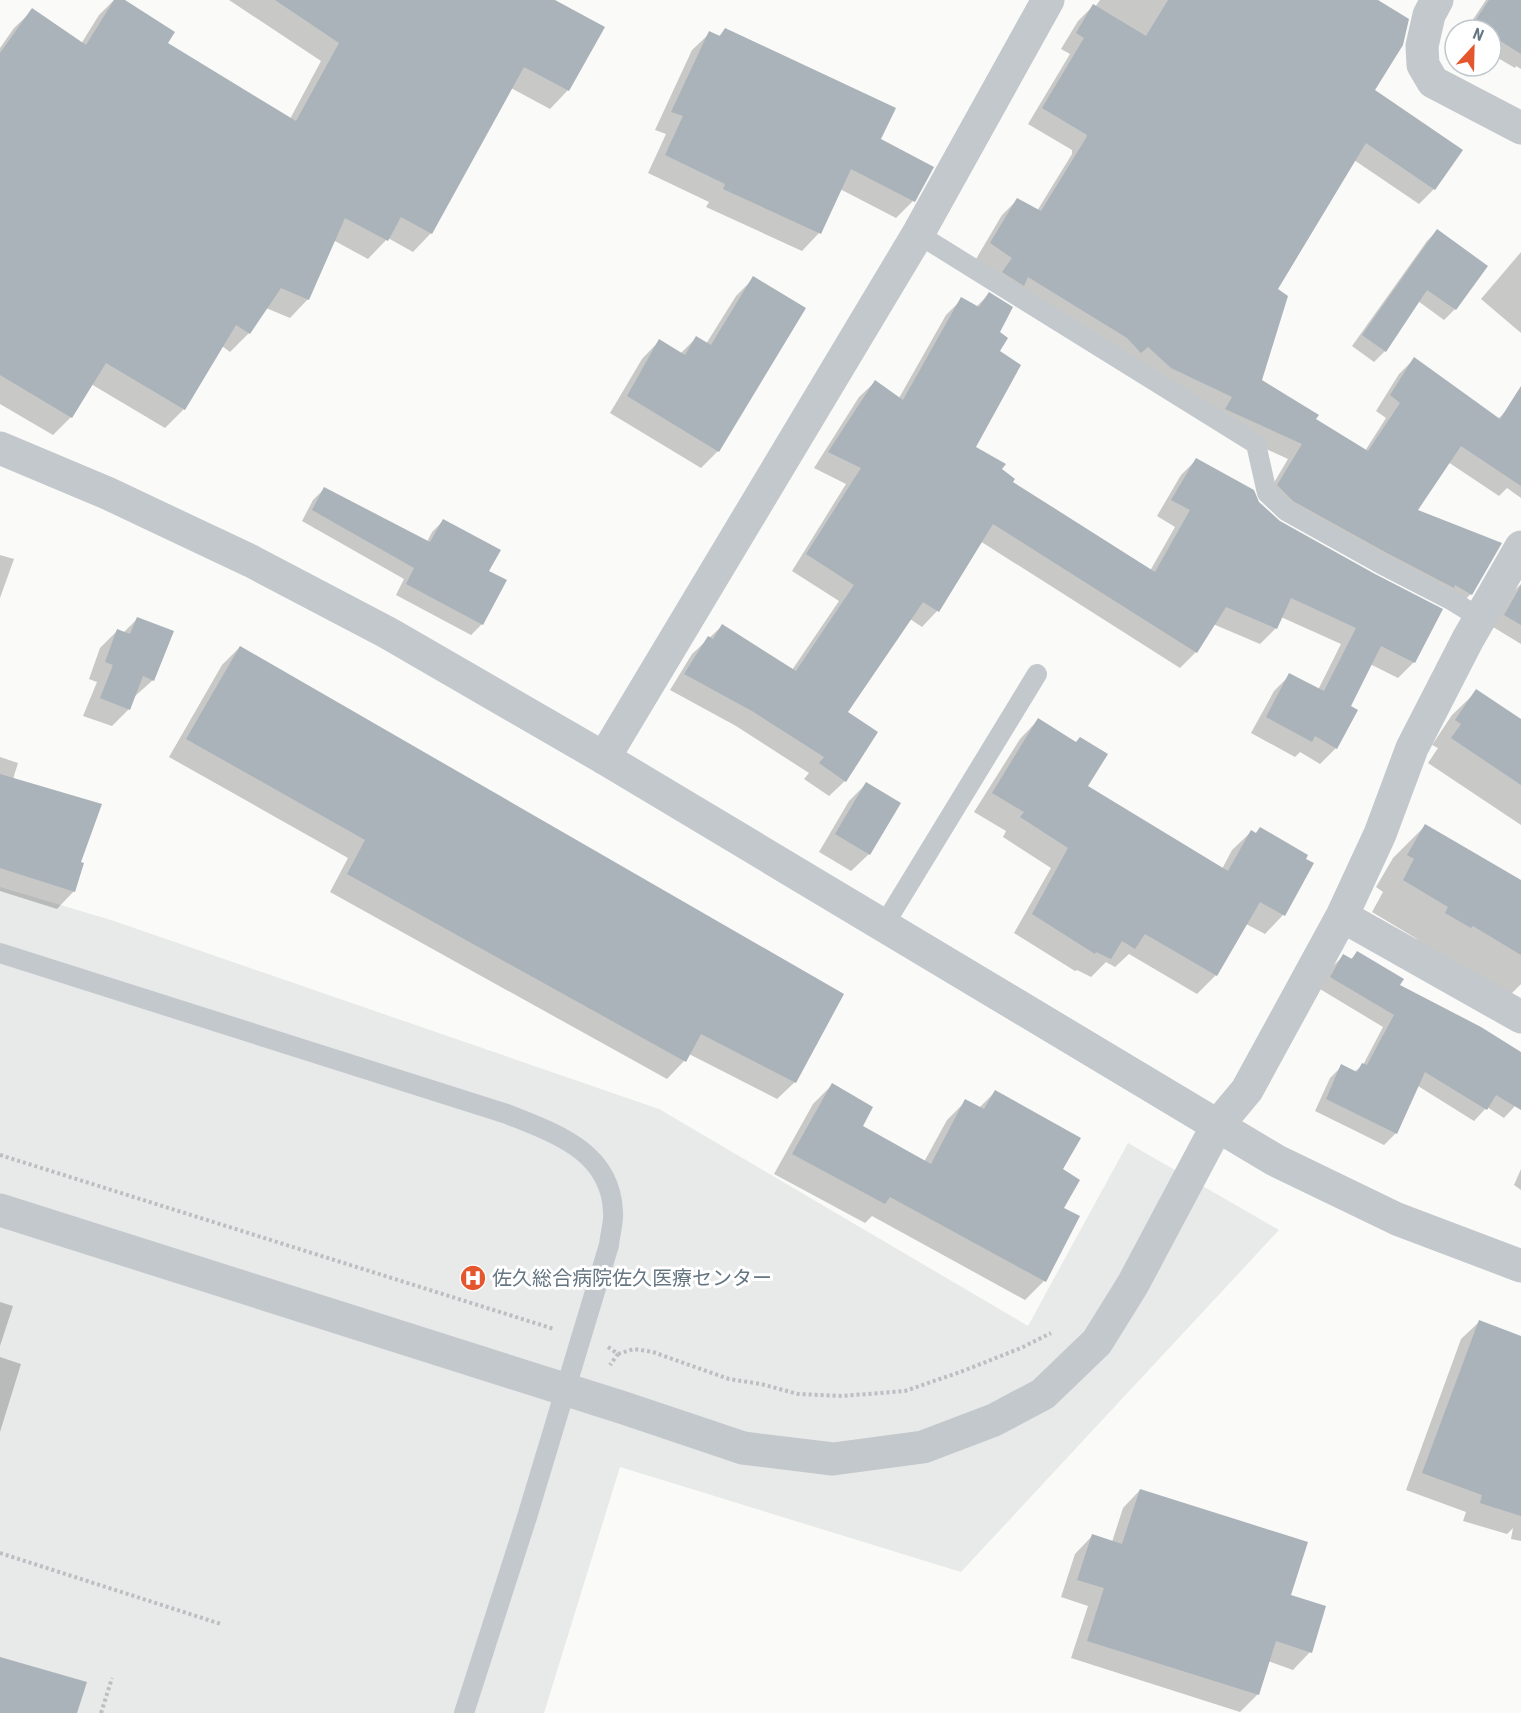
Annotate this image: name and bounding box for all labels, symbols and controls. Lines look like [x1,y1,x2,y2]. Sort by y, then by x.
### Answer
north arrow [1443,18,1503,78]
text: N [1470,24,1487,45]
hospital icon: 佐久総合病院佐久医療センター [458,1263,488,1293]
place label: 佐久総合病院佐久医療センター [492,1266,772,1290]

